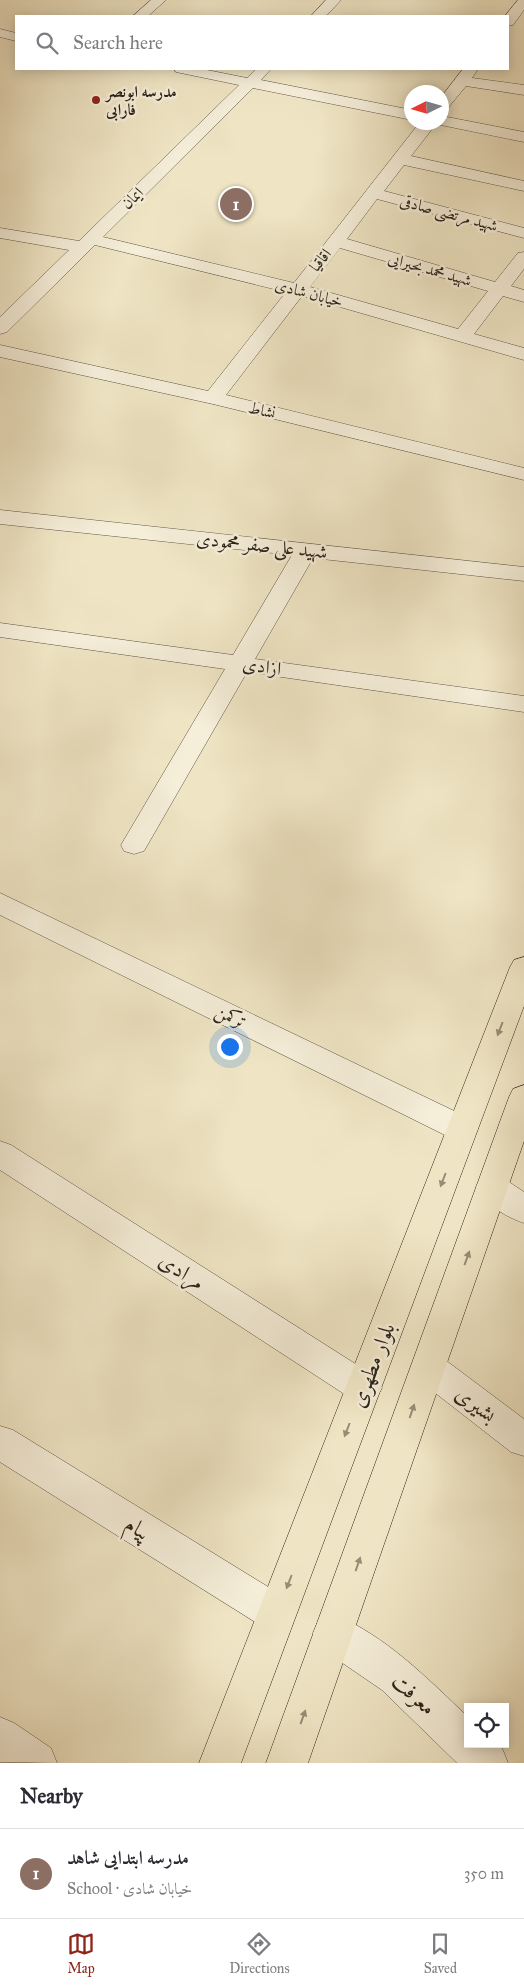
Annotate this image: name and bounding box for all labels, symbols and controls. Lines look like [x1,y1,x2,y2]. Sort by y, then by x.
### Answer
search box [15,15,509,70]
icon: search [33,29,61,57]
text: Search here [73,31,163,54]
place label: مدرسه ابونصر فارابی [104,82,177,121]
north arrow [404,85,449,130]
marker: مدرسه ابونصر فارابی [90,94,102,106]
street label: ایمان [117,183,147,213]
pin: 1 [220,185,252,223]
street label: شهید مرتضی صادقی [397,191,500,237]
street label: اقاقیا [305,245,335,275]
street label: شهید محمد بحیرایی [386,248,474,291]
street label: خیابان شادی [273,275,345,311]
street label: نشاط [246,397,278,423]
street label: شهید علی صفر محمودی [195,527,329,566]
street label: ازادی [241,652,283,680]
street label: ترکمن [211,999,250,1035]
one-way arrow [496,1021,504,1036]
your location [217,1034,243,1060]
one-way arrow [438,1173,446,1188]
street label: مرادی [153,1246,210,1297]
one-way arrow [463,1250,471,1265]
street label: بلوار مطهری [344,1319,401,1412]
street label: بشیری [450,1380,502,1428]
one-way arrow [408,1403,416,1418]
one-way arrow [343,1423,350,1438]
street label: پیام [117,1510,156,1551]
one-way arrow [354,1556,362,1571]
one-way arrow [285,1575,293,1590]
street label: معرفت [386,1667,442,1722]
map controls [464,1703,509,1748]
button: locate [464,1703,509,1748]
one-way arrow [299,1709,307,1724]
text: Nearby [20,1783,83,1809]
text: مدرسه ابتدایی شاهد [67,1846,189,1869]
text: 1 [33,1864,39,1883]
text: 350 m [464,1864,504,1883]
text: School · خیابان شادی [67,1879,192,1898]
tab: Map [67,1930,95,1977]
tab: Directions [229,1930,290,1977]
tab: Saved [424,1930,457,1977]

